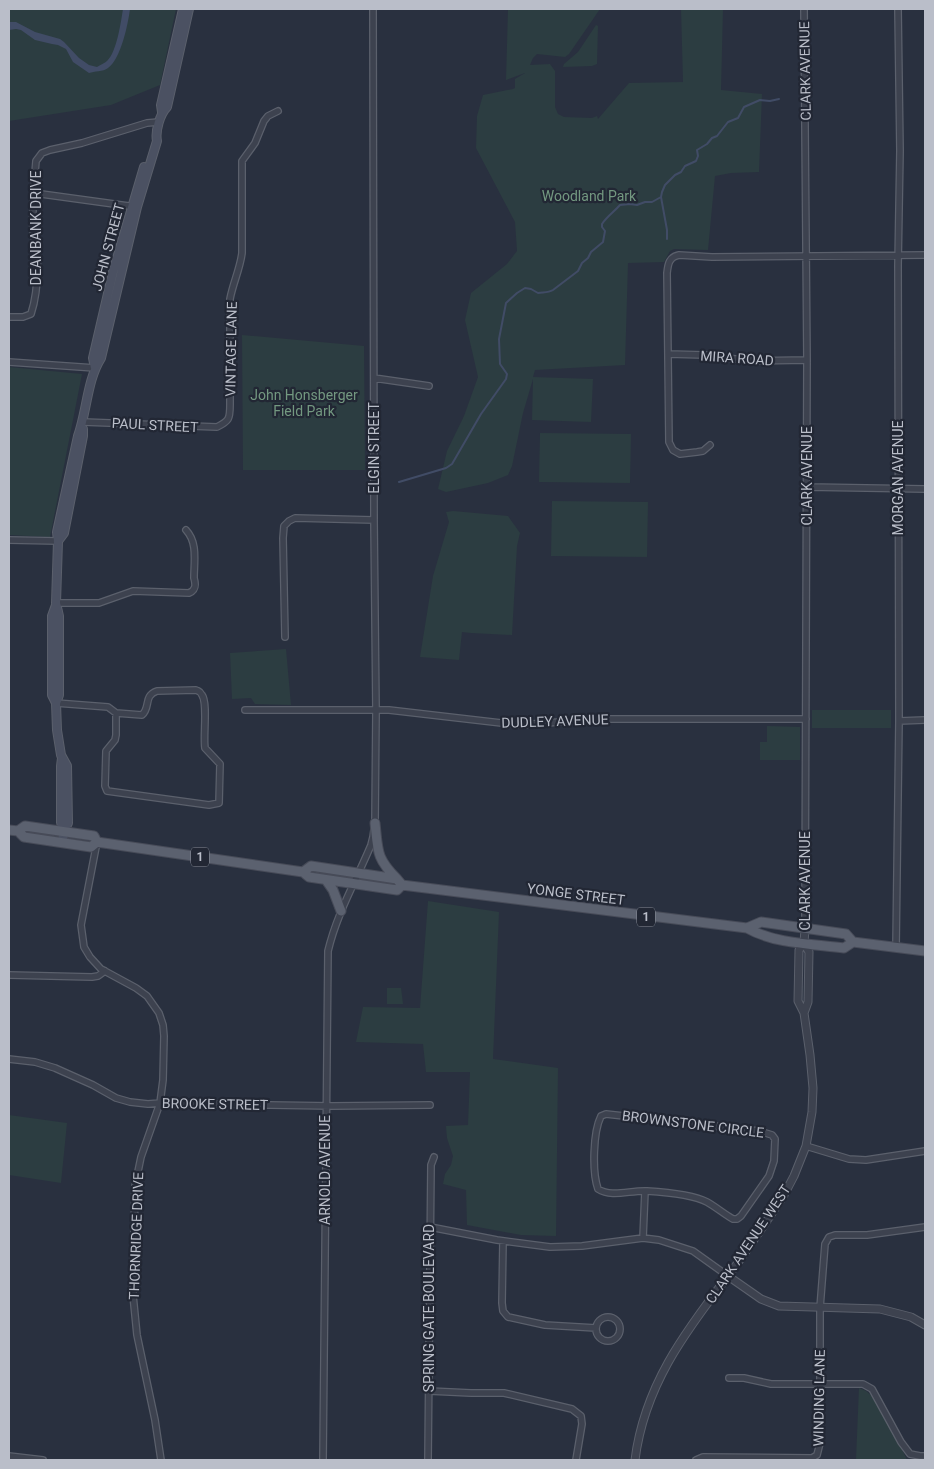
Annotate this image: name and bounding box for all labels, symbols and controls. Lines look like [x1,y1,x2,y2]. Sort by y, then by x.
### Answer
street label: CLARK AVENUE [796,21,814,121]
street label: DEANBANK DRIVE [28,171,44,285]
park label: Woodland Park [542,188,637,204]
street label: JOHN STREET [89,201,128,293]
street label: VINTAGE LANE [222,301,240,397]
street label: MIRA ROAD [700,347,774,369]
park label: John Honsberger Field Park [250,387,358,419]
street label: ELGIN STREET [366,402,382,494]
street label: PAUL STREET [111,415,199,435]
street label: MORGAN AVENUE [890,420,906,536]
street label: CLARK AVENUE [799,426,815,526]
street label: DUDLEY AVENUE [501,711,609,731]
street label: CLARK AVENUE [797,831,813,931]
road number: 1 [191,848,209,866]
street label: YONGE STREET [526,880,626,908]
road number: 1 [637,908,655,926]
street label: BROOKE STREET [162,1095,269,1113]
street label: BROWNSTONE CIRCLE [621,1107,765,1141]
street label: ARNOLD AVENUE [317,1115,333,1225]
street label: THORNRIDGE DRIVE [126,1172,146,1300]
street label: CLARK AVENUE WEST [702,1181,794,1306]
street label: SPRING GATE BOULEVARD [421,1224,437,1392]
street label: WINDING LANE [810,1349,828,1447]

